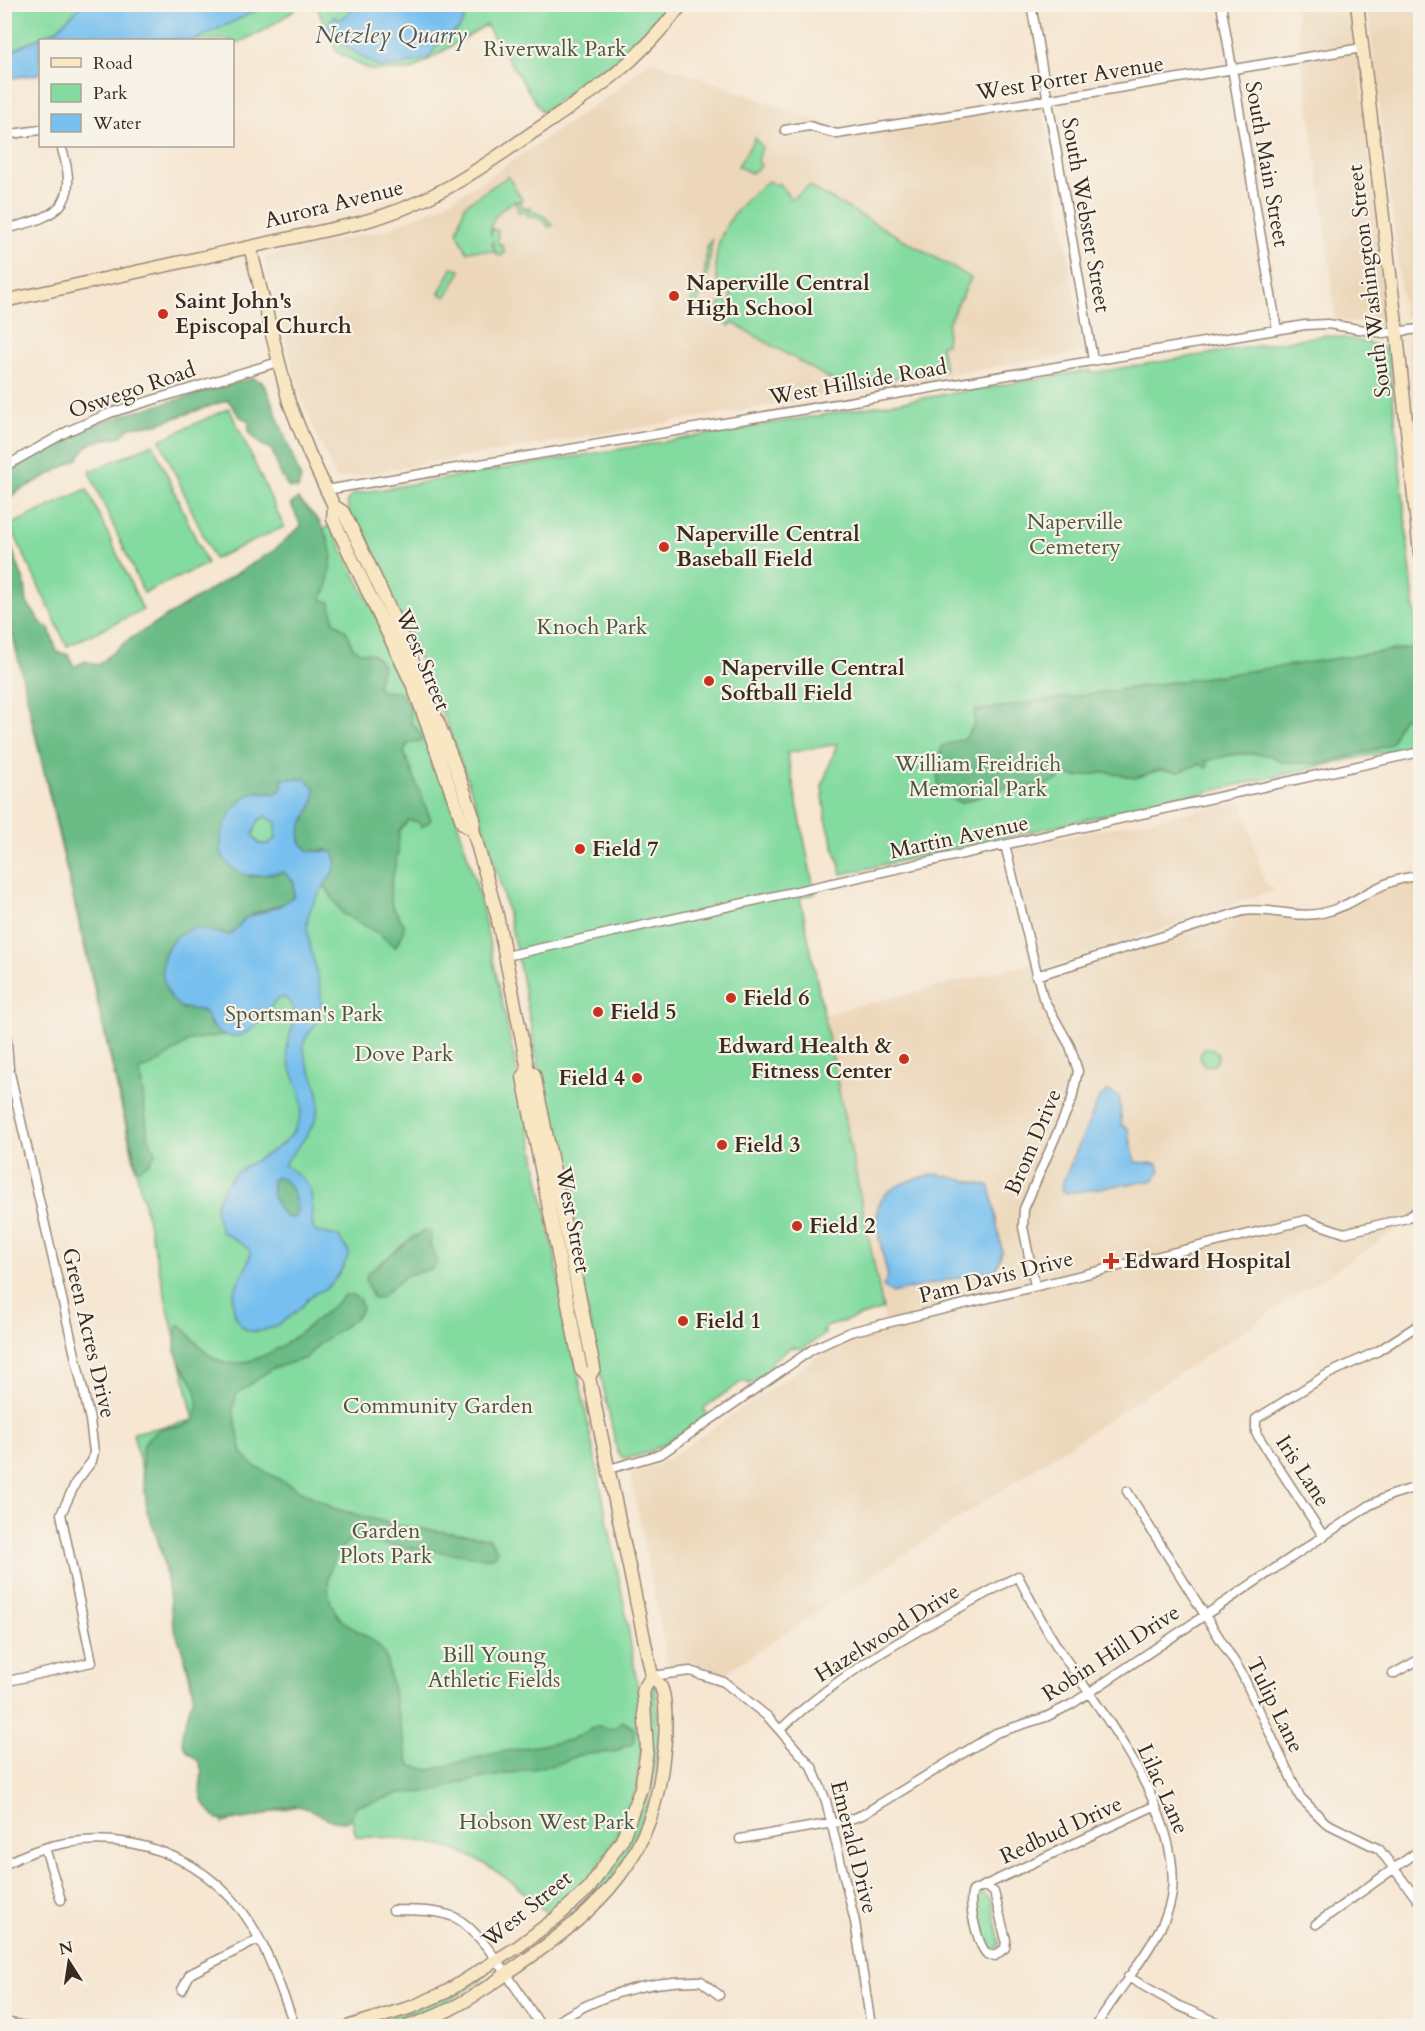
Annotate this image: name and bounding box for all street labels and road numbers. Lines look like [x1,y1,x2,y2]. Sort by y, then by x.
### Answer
street label: West Porter Avenue [973,48,1166,108]
street label: South Main Street [1238,79,1296,249]
street label: South Webster Street [1054,115,1118,315]
street label: South Washington Street [1340,163,1398,399]
street label: Aurora Avenue [261,172,407,236]
street label: West Hillside Road [766,352,949,413]
street label: Oswego Road [64,354,200,426]
street label: West Street [388,604,458,715]
street label: Martin Avenue [887,808,1031,866]
street label: Brom Drive [997,1084,1069,1200]
street label: West Street [548,1163,598,1276]
street label: Pam Davis Drive [916,1243,1076,1311]
street label: Green Acres Drive [55,1245,123,1421]
street label: Iris Lane [1269,1429,1337,1513]
street label: Hazelwood Drive [809,1576,965,1690]
street label: Robin Hill Drive [1036,1597,1186,1709]
street label: Tulip Lane [1239,1652,1311,1758]
street label: Lilac Lane [1130,1739,1196,1839]
street label: Emerald Drive [823,1777,885,1917]
street label: Redbud Drive [995,1789,1127,1871]
street label: West Street [475,1864,578,1955]

